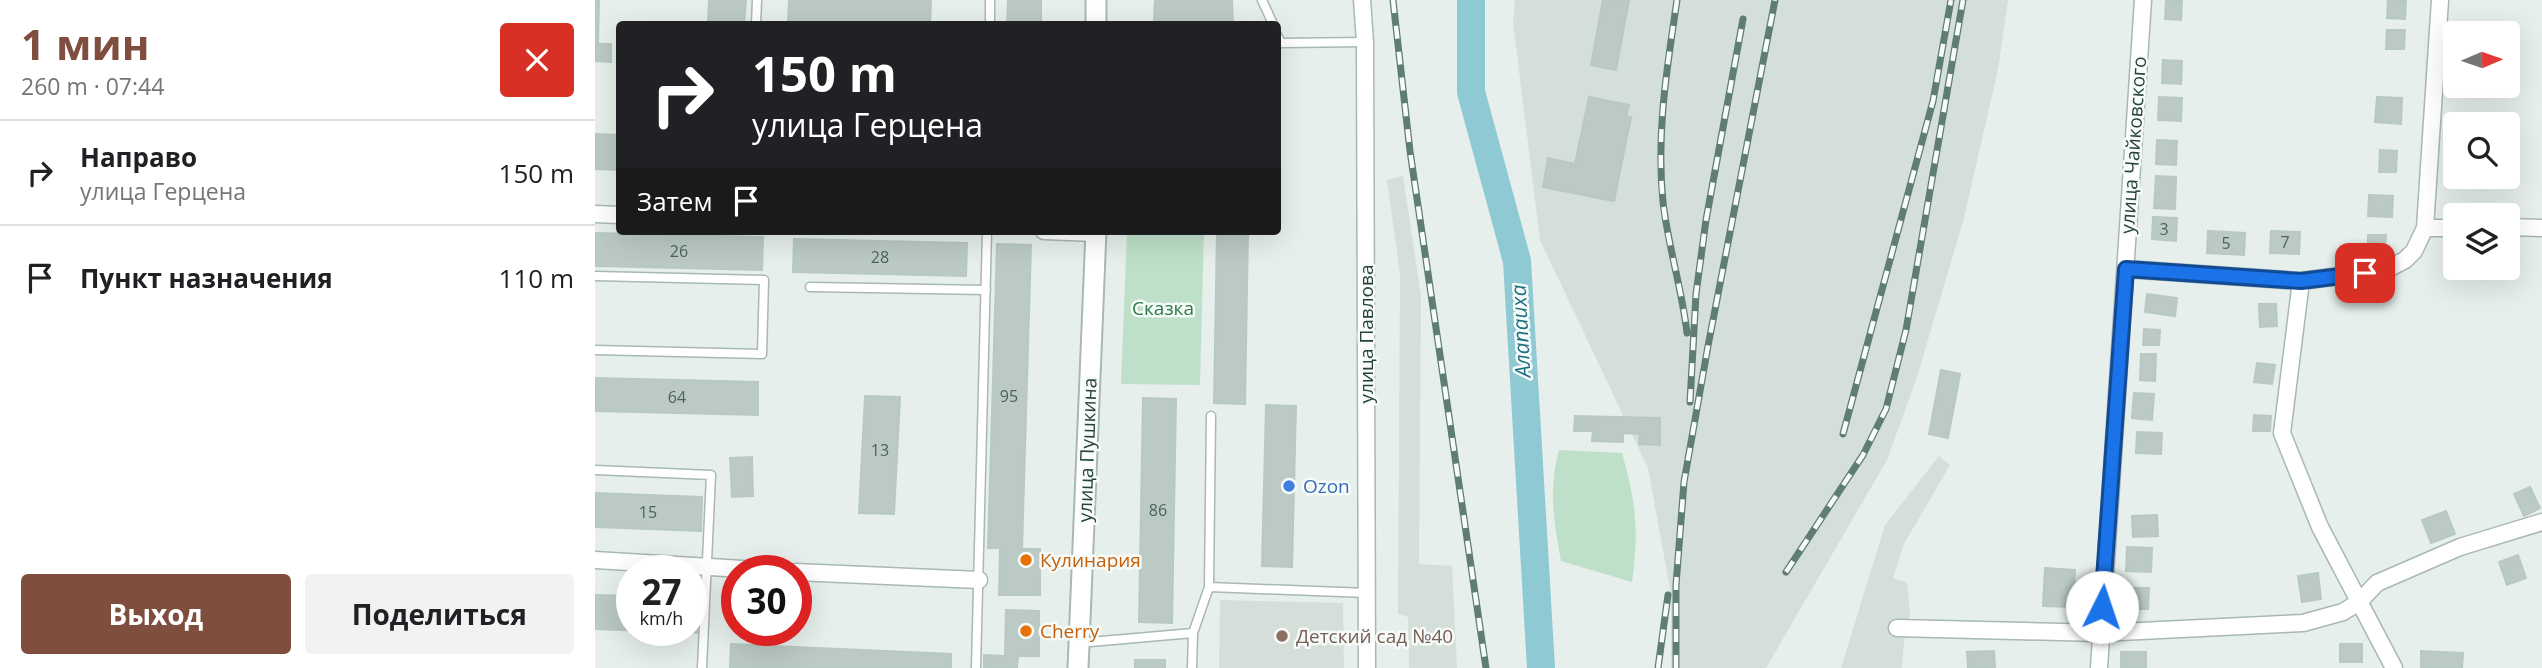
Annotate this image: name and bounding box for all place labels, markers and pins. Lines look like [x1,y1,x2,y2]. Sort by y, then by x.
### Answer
pin [2335,243,2395,303]
place label: Ozon [1303,473,1350,499]
marker: Ozon [1281,478,1297,494]
place label: Кулинария [1040,547,1141,573]
marker: Кулинария [1018,552,1034,568]
place label: Cherry [1040,618,1100,644]
marker: Cherry [1018,623,1034,639]
place label: Детский сад №40 [1296,623,1453,649]
marker: Детский сад №40 [1274,628,1290,644]

